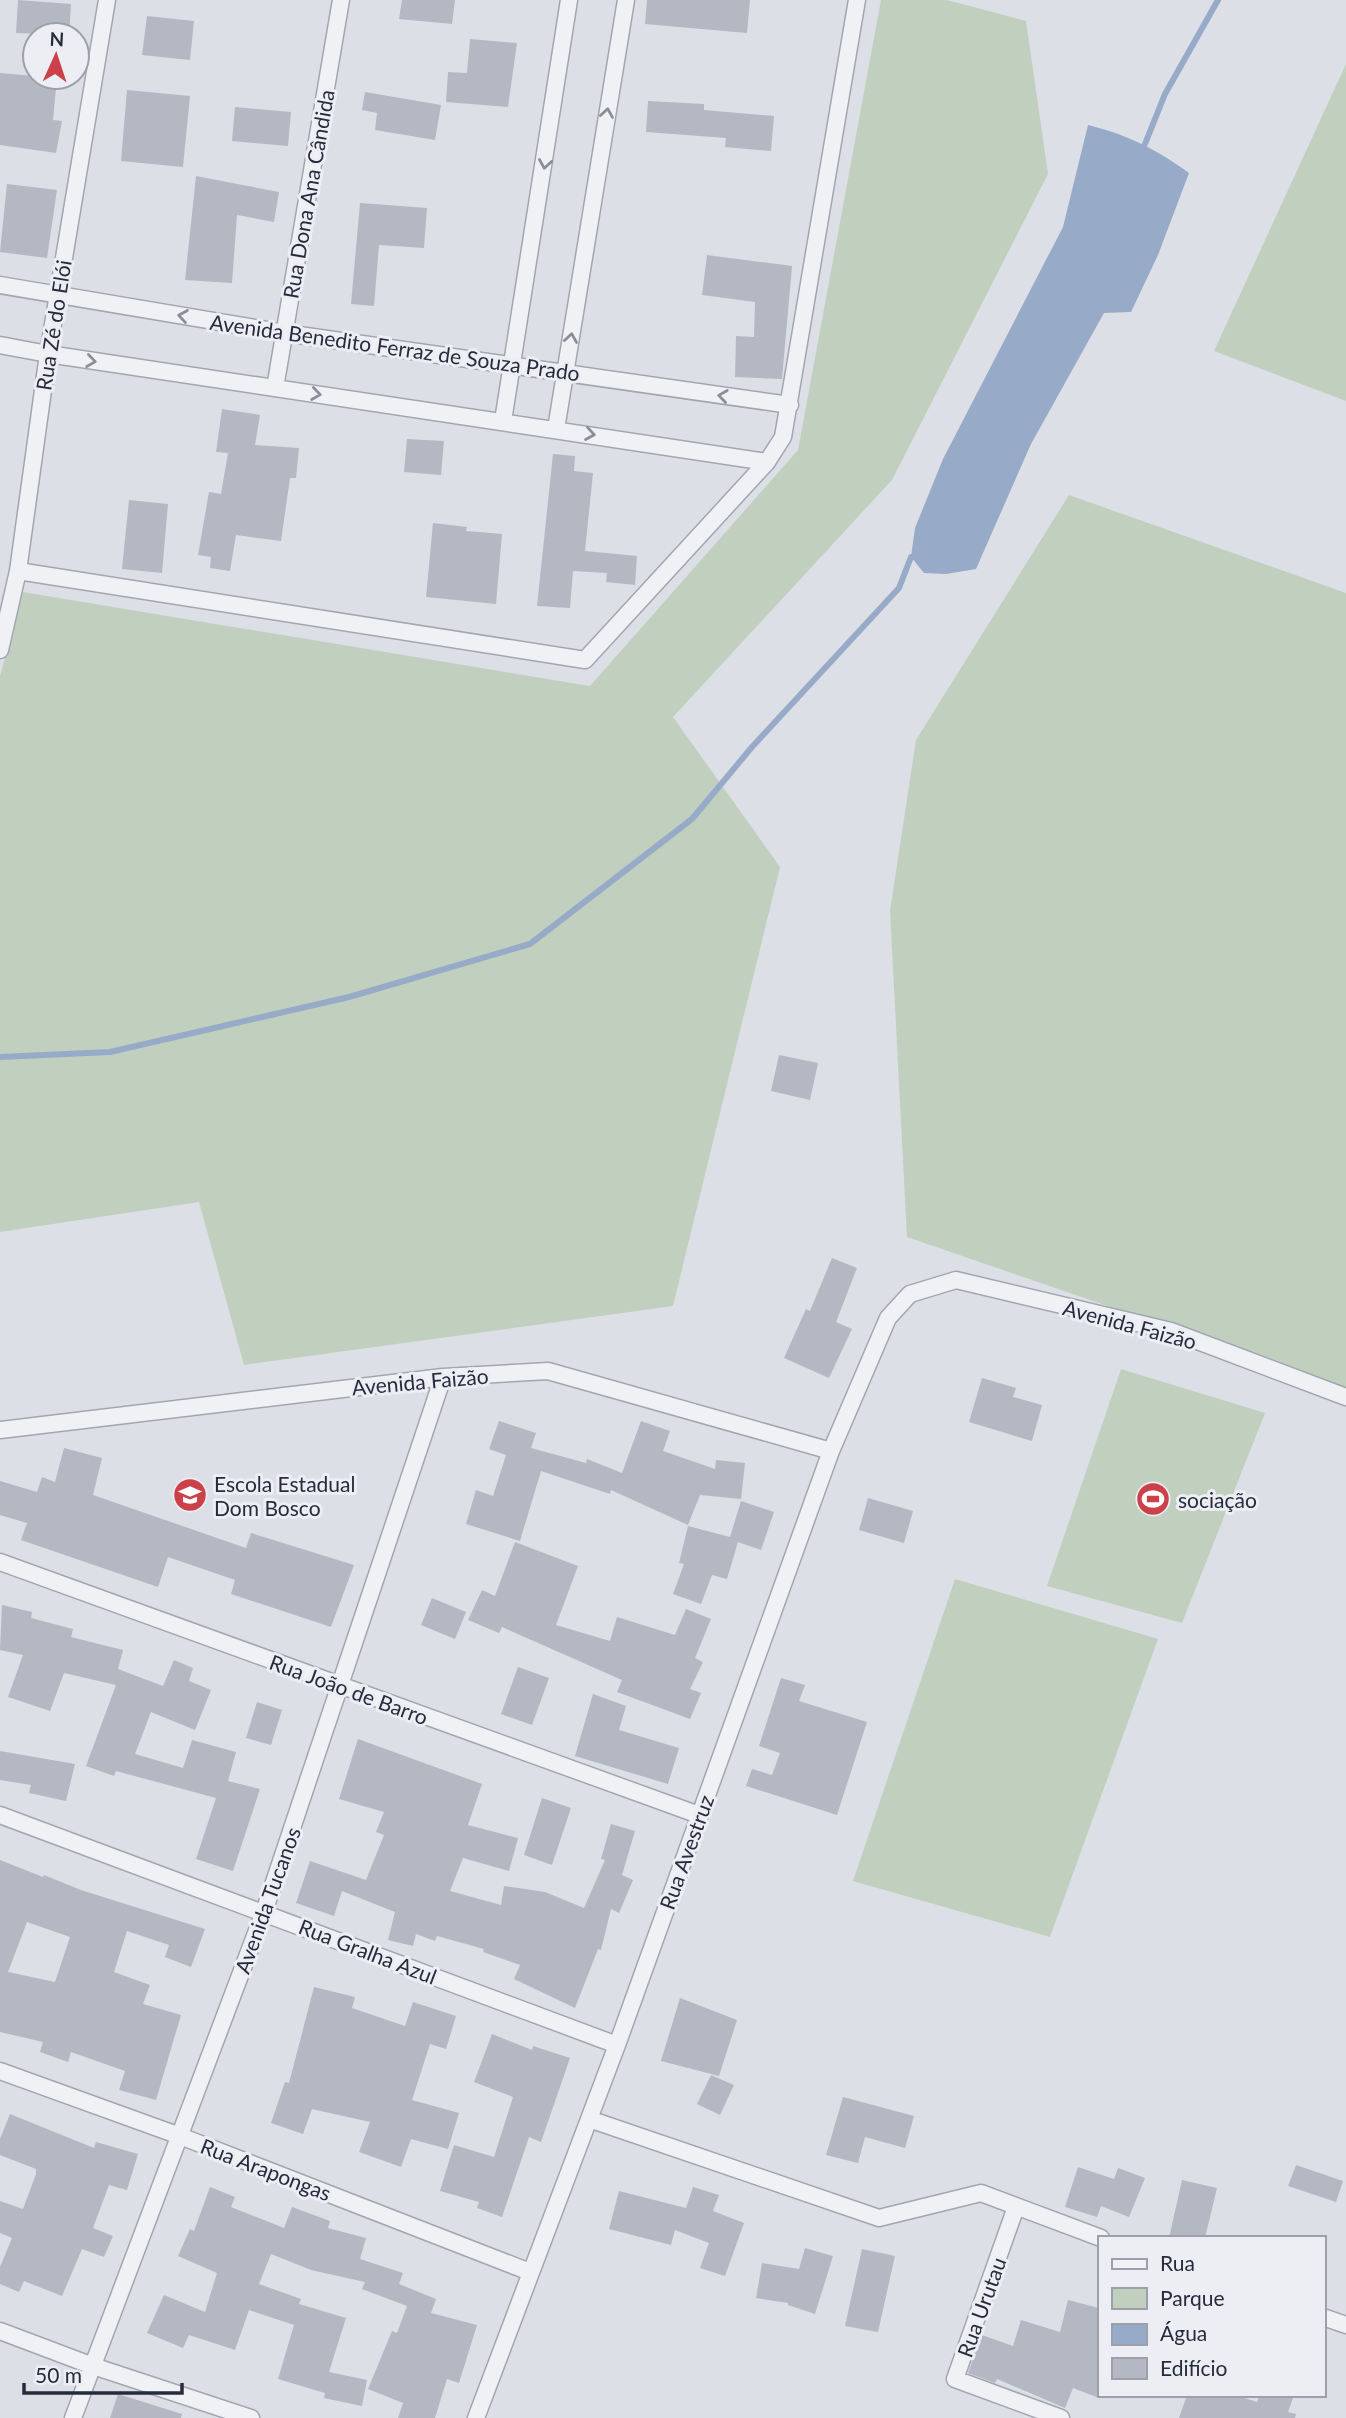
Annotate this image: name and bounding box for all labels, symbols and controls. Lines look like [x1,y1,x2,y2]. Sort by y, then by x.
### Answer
north arrow [21,21,91,91]
text: N [49,27,65,50]
street label: Rua Dona Ana Cândida [277,88,339,300]
one-way arrow [599,107,614,119]
one-way arrow [537,159,552,170]
street label: Rua Zé do Elói [30,258,76,392]
one-way arrow [177,309,188,324]
street label: Avenida Benedito Ferraz de Souza Prado [208,309,582,385]
one-way arrow [563,332,578,344]
one-way arrow [85,353,97,368]
one-way arrow [310,386,322,401]
one-way arrow [717,388,729,403]
one-way arrow [584,427,596,442]
street label: Avenida Faizão [1061,1294,1200,1354]
street label: Avenida Faizão [351,1363,489,1399]
place label: Escola Estadual Dom Bosco [214,1471,355,1520]
school or university icon: Escola Estadual Dom Bosco [171,1476,209,1514]
sports icon: sociação [1134,1480,1172,1518]
place label: sociação [1178,1487,1257,1512]
street label: Rua João de Barro [266,1649,432,1729]
street label: Rua Avestruz [654,1791,718,1913]
street label: Avenida Tucanos [229,1823,305,1977]
street label: Rua Gralha Azul [296,1913,440,1989]
street label: Rua Arapongas [197,2133,335,2205]
legend [1098,2236,1325,2397]
text: Rua [1160,2250,1195,2275]
street label: Rua Urutau [951,2254,1011,2360]
text: Parque [1160,2285,1225,2310]
text: Água [1160,2320,1207,2345]
scale bar [24,2352,182,2396]
text: Edifício [1160,2355,1228,2380]
text: 50 m [35,2362,82,2387]

